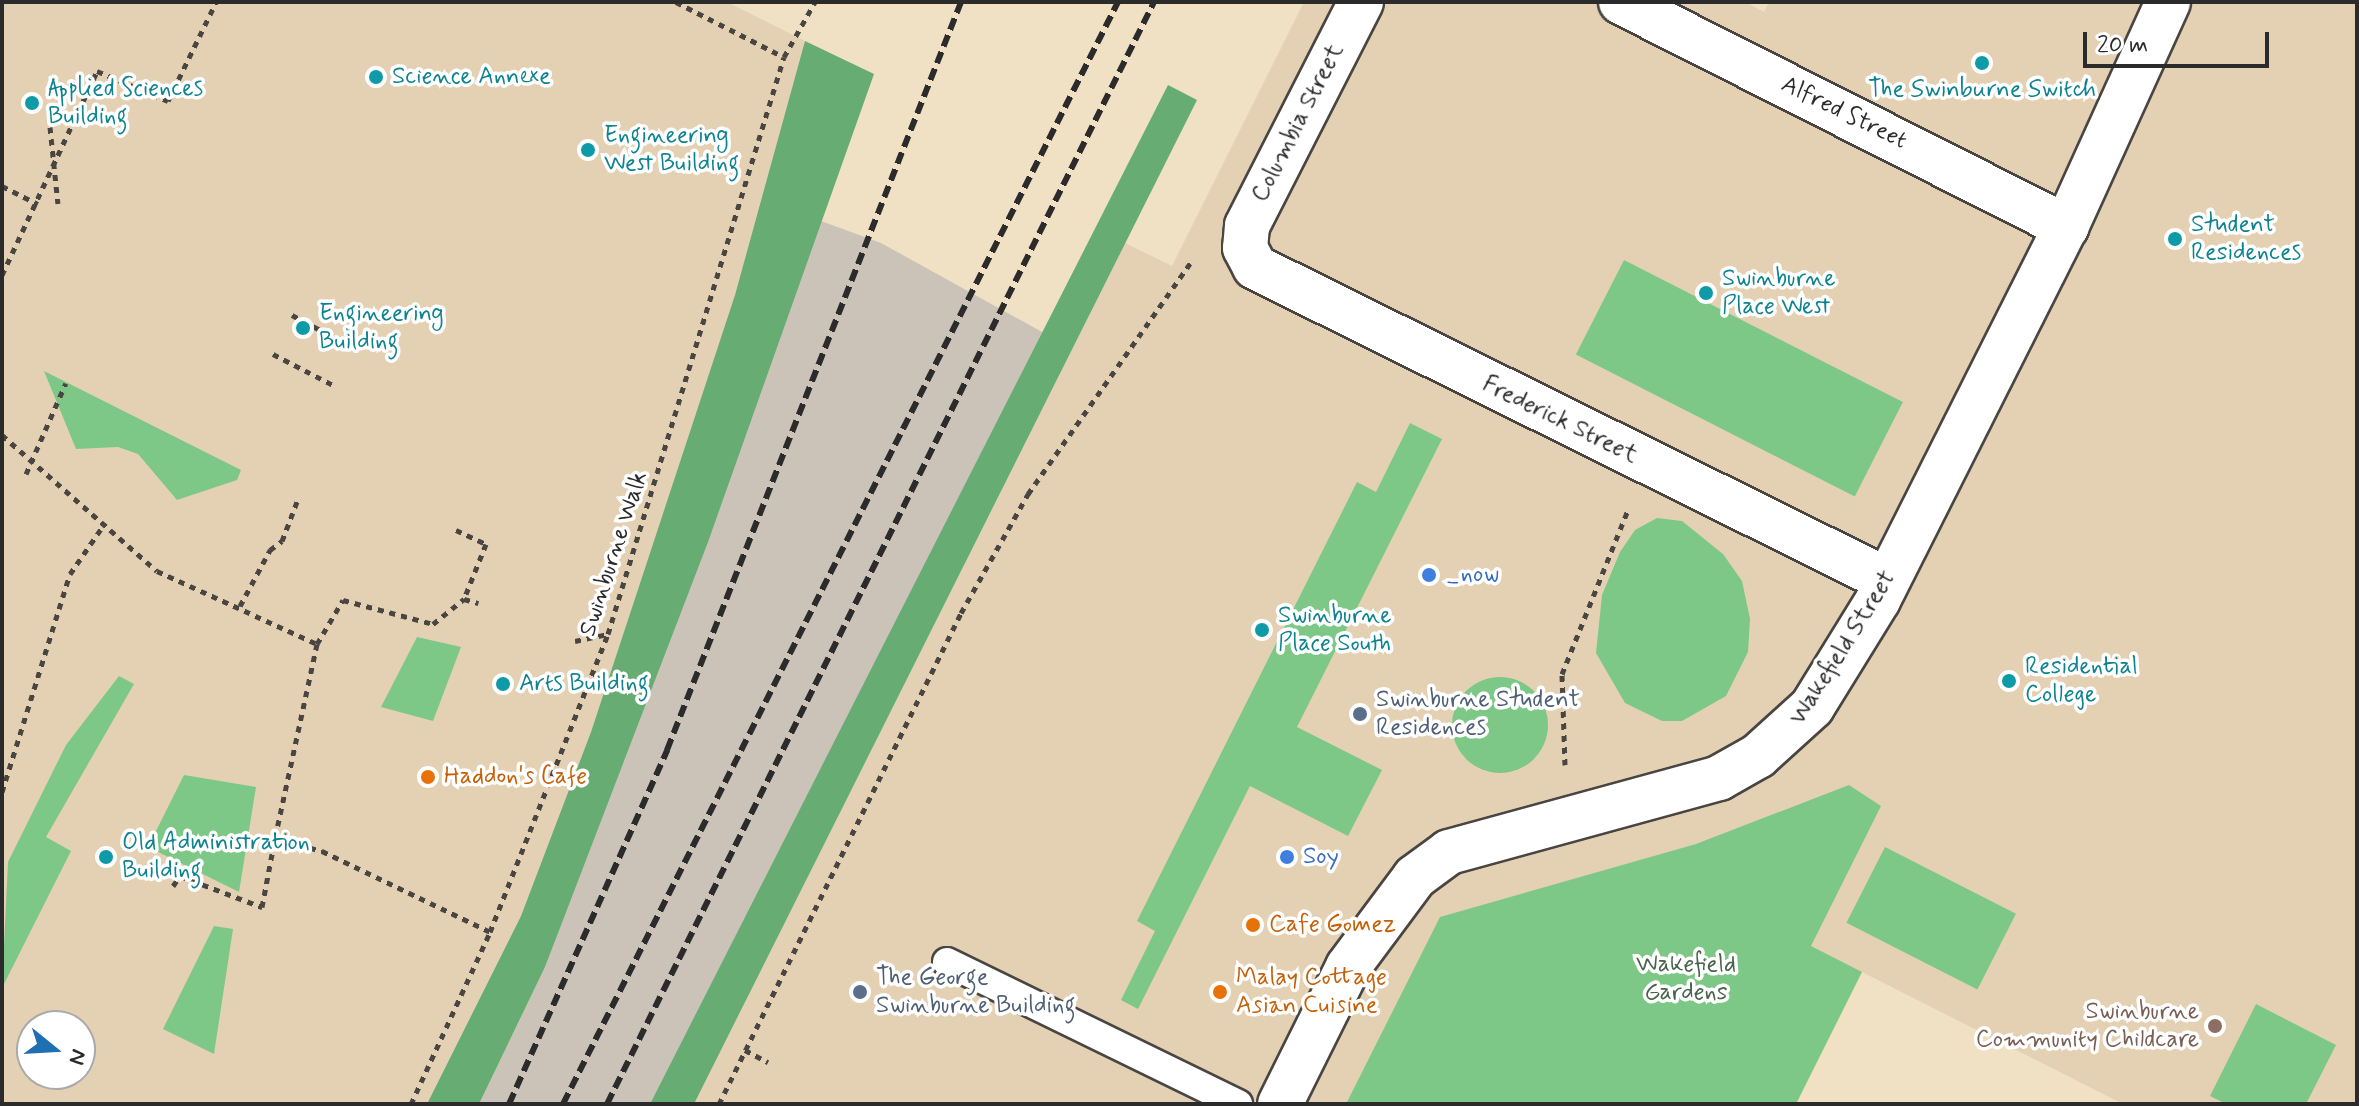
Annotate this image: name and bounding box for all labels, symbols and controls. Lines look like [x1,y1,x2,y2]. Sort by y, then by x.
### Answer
scale bar [2087,16,2273,66]
text: 20 m [2097,30,2148,61]
street label: Columbia Street [1246,39,1350,207]
marker: The Swinburne Switch [1973,54,1991,72]
place label: Science Annexe [392,63,551,91]
marker: Science Annexe [367,68,385,86]
street label: Alfred Street [1775,69,1913,157]
place label: Applied Sciences Building [48,75,212,131]
place label: The Swinburne Switch [1866,76,2098,104]
marker: Applied Sciences Building [23,94,41,112]
place label: Engineering West Building [604,122,739,178]
marker: Engineering West Building [579,141,597,159]
place label: Student Residences [2191,211,2301,267]
marker: Student Residences [2166,230,2184,248]
place label: Swinburne Place West [1722,265,1835,321]
marker: Swinburne Place West [1697,284,1715,302]
place label: Engineering Building [319,300,444,356]
marker: Engineering Building [294,319,312,337]
street label: Frederick Street [1478,370,1642,470]
street label: Swinburne Walk [574,468,654,640]
place label: _now [1445,561,1499,589]
marker: _now [1420,566,1438,584]
street label: Wakefield Street [1784,566,1902,730]
place label: Swinburne Place South [1278,602,1391,658]
marker: Swinburne Place South [1253,621,1271,639]
place label: Residential College [2025,653,2138,709]
place label: Arts Building [519,670,649,698]
marker: Residential College [2000,672,2018,690]
marker: Arts Building [494,675,512,693]
place label: Swinburne Student Residences [1376,686,1580,742]
marker: Swinburne Student Residences [1351,705,1369,723]
place label: Haddon's Cafe [444,763,592,791]
marker: Haddon's Cafe [419,768,437,786]
place label: Old Administration Building [122,829,318,885]
place label: Soy [1303,843,1339,871]
marker: Old Administration Building [97,848,115,866]
marker: Soy [1278,848,1296,866]
place label: Cafe Gomez [1269,911,1398,939]
marker: Cafe Gomez [1244,916,1262,934]
park label: Wakefield Gardens [1636,951,1736,1007]
place label: The George Swinburne Building [876,964,1075,1020]
place label: Malay Cottage Asian Cuisine [1236,964,1388,1020]
marker: The George Swinburne Building [851,983,869,1001]
marker: Malay Cottage Asian Cuisine [1211,983,1229,1001]
place label: Swinburne Community Childcare [1976,998,2199,1054]
north arrow [16,1010,96,1090]
marker: Swinburne Community Childcare [2206,1017,2224,1035]
text: N [61,1046,93,1068]

